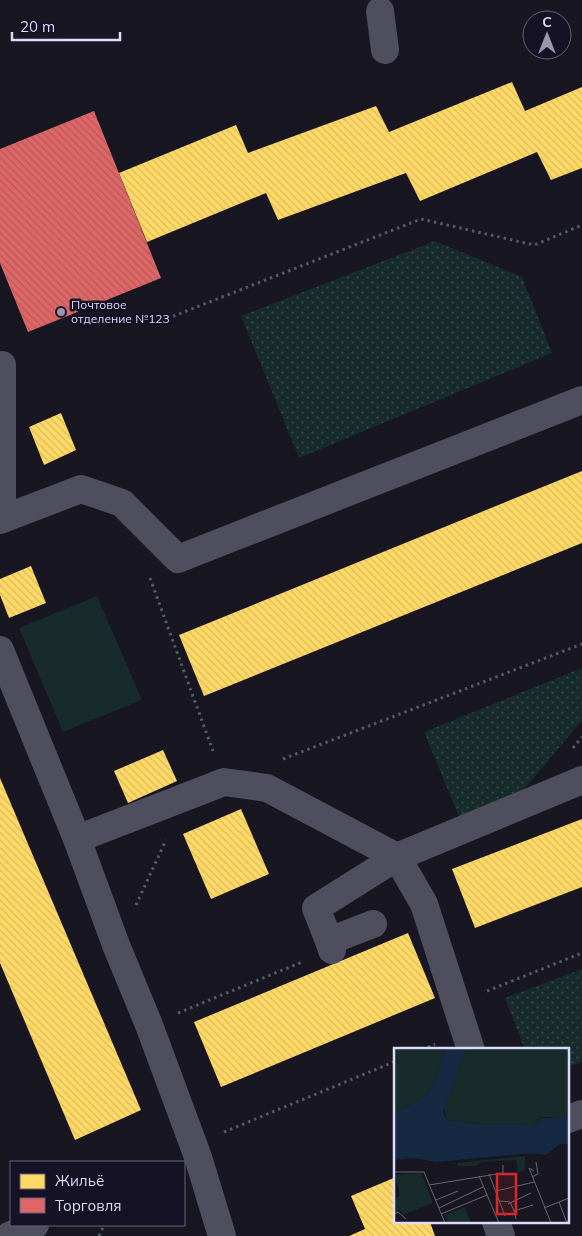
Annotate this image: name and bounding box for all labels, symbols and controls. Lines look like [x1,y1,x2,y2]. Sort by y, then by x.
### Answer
scale bar [12,10,120,42]
north arrow [522,10,572,60]
text: С [542,13,552,31]
text: 20 m [20,17,55,36]
place label: Почтовое отделение №123 [71,297,170,326]
marker: Почтовое отделение №123 [55,306,67,318]
inset map [394,1048,570,1224]
legend [10,1161,185,1226]
text: Жильё [55,1171,104,1190]
text: Торговля [55,1196,122,1215]

